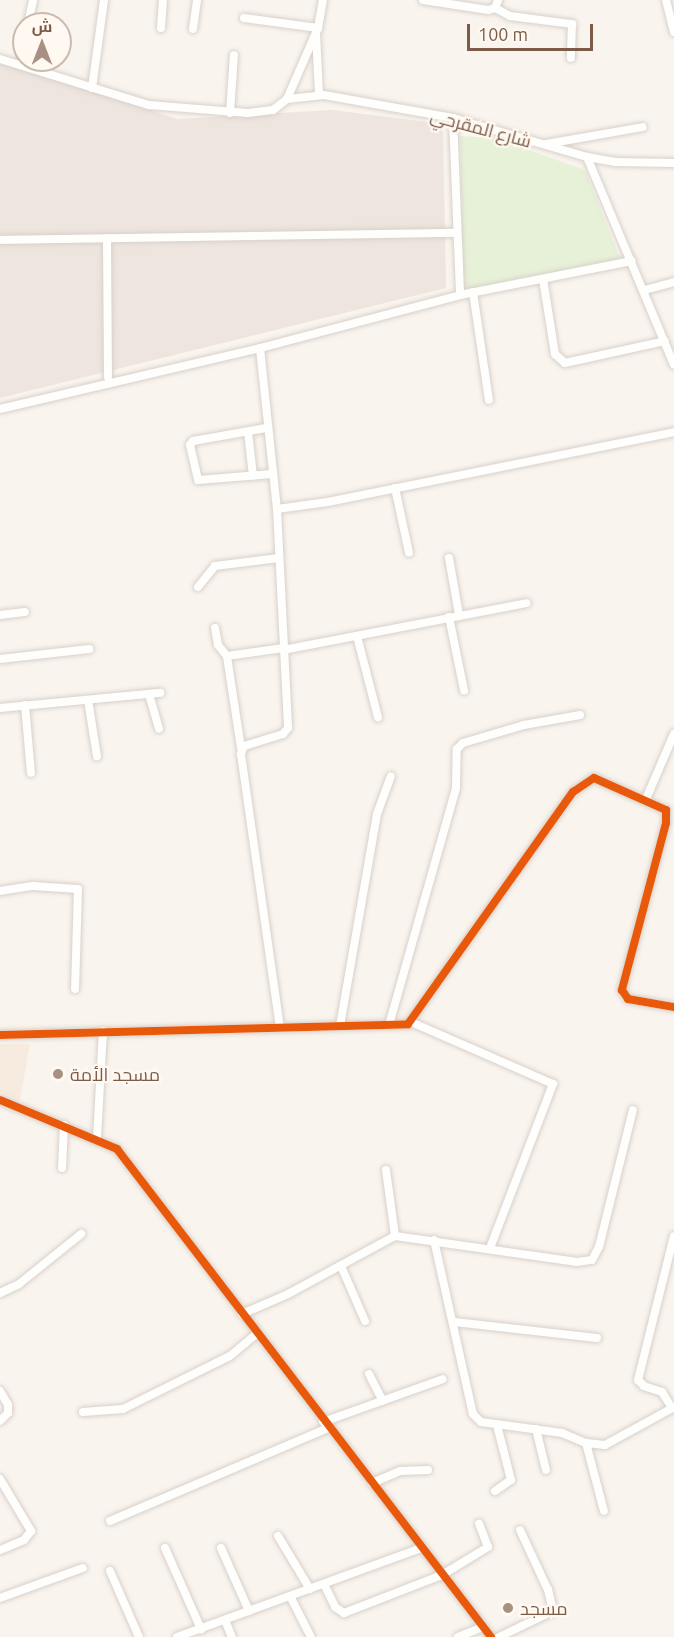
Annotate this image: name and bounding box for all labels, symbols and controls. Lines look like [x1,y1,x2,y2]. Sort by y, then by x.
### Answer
north arrow [12,12,72,72]
scale bar [470,12,596,50]
text: ش [32,17,52,35]
text: 100 m [478,24,528,44]
street label: شارع المقرحي [428,104,534,152]
place label: مسجد الأمة [70,1063,160,1085]
marker: مسجد الأمة [51,1067,65,1081]
place label: مسجد [520,1597,568,1619]
marker: مسجد [501,1601,515,1615]

